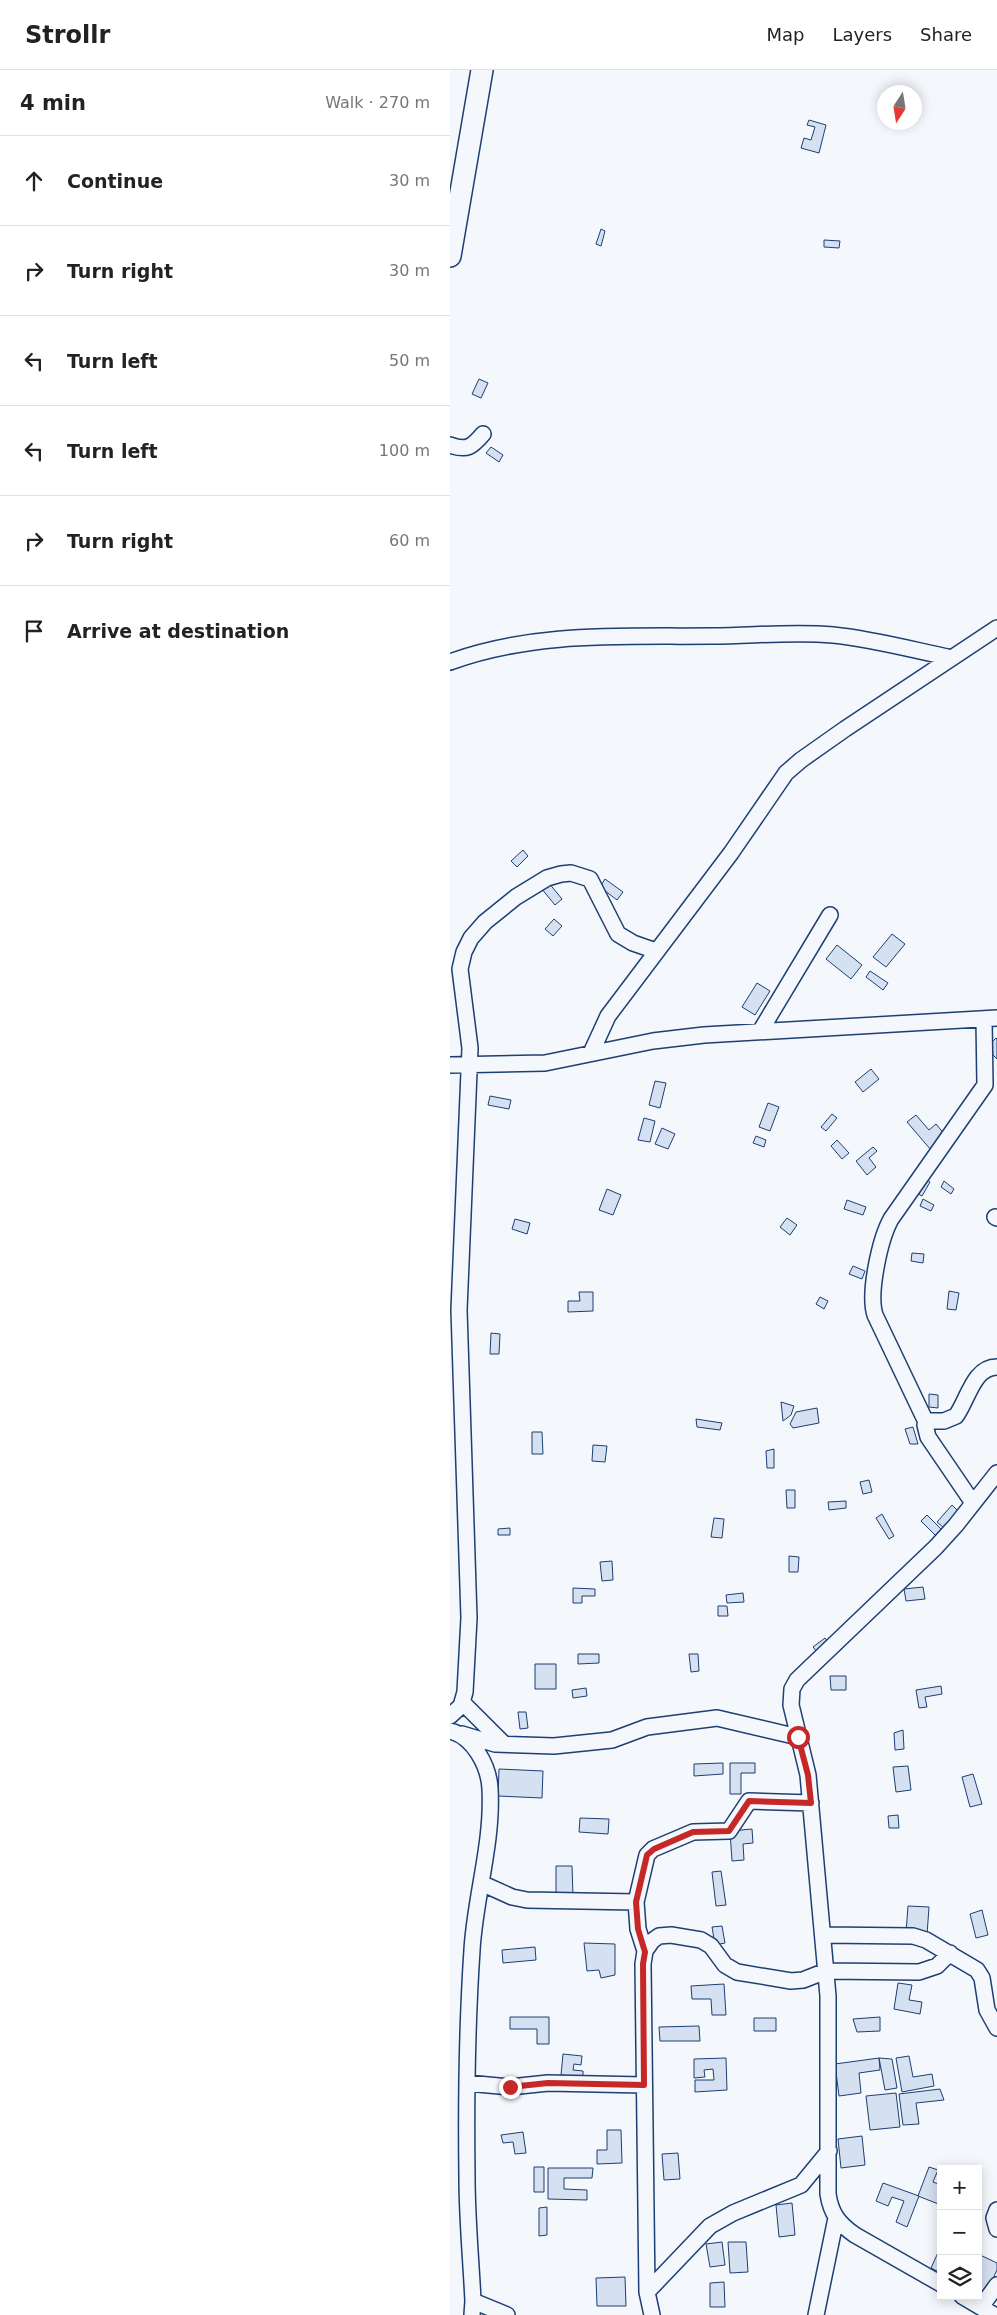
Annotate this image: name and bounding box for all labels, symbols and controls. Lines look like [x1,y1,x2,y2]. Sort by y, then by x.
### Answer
text: Strollr [25,21,110,49]
text: Map [766,24,804,45]
text: Layers [832,24,892,45]
text: Share [920,24,972,45]
north arrow [877,85,922,130]
text: 4 min [20,91,86,115]
text: Walk · 270 m [325,93,430,112]
icon: ahead [20,167,48,195]
text: Continue [67,170,163,192]
text: 30 m [389,171,430,190]
icon: right [20,257,48,285]
text: Turn right [67,260,173,282]
text: 30 m [389,261,430,280]
icon: left [20,347,48,375]
text: Turn left [67,350,158,372]
text: 50 m [389,351,430,370]
icon: left [20,437,48,465]
text: Turn left [67,440,158,462]
text: 100 m [379,441,430,460]
icon: right [20,527,48,555]
text: Turn right [67,530,173,552]
text: 60 m [389,531,430,550]
icon: arrive [20,617,48,645]
text: Arrive at destination [67,620,289,642]
route start [787,1726,810,1749]
route end [499,2076,522,2099]
map controls [937,2165,982,2300]
button: + [937,2165,982,2210]
button: − [937,2210,982,2255]
button: layers [937,2255,982,2300]

